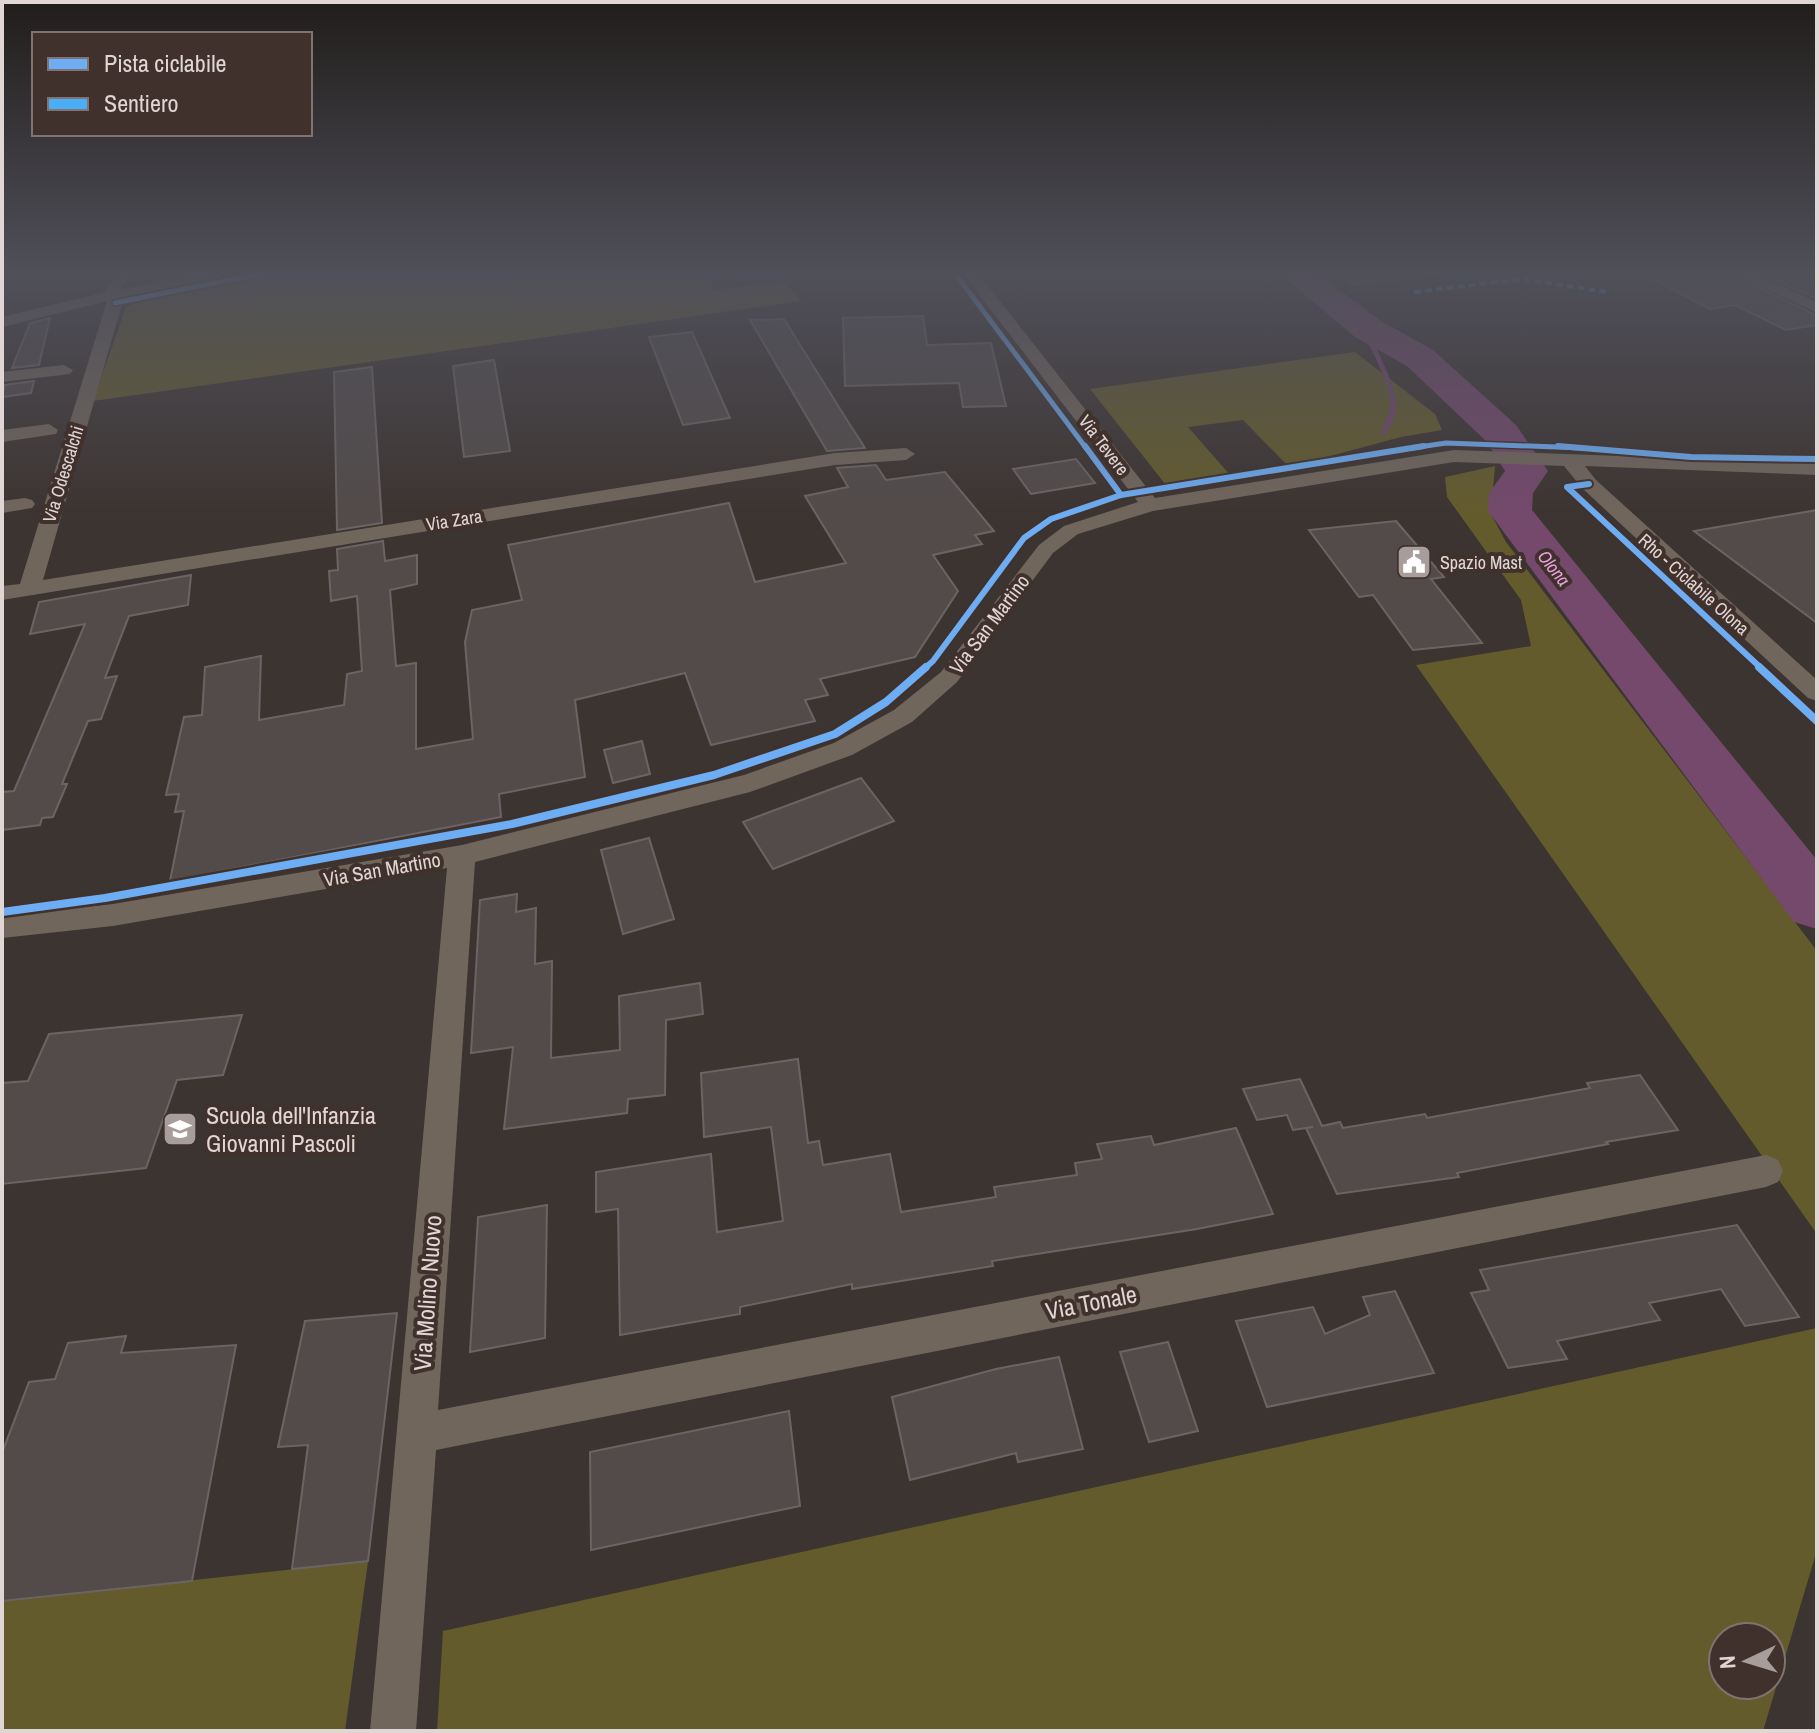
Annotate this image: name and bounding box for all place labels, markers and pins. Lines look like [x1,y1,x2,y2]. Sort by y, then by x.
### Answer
public building icon: Spazio Mast [1395,543,1433,581]
place label: Spazio Mast [1440,550,1522,575]
place label: Scuola dell'Infanzia Giovanni Pascoli [206,1099,376,1159]
school or university icon: Scuola dell'Infanzia Giovanni Pascoli [161,1110,199,1148]

